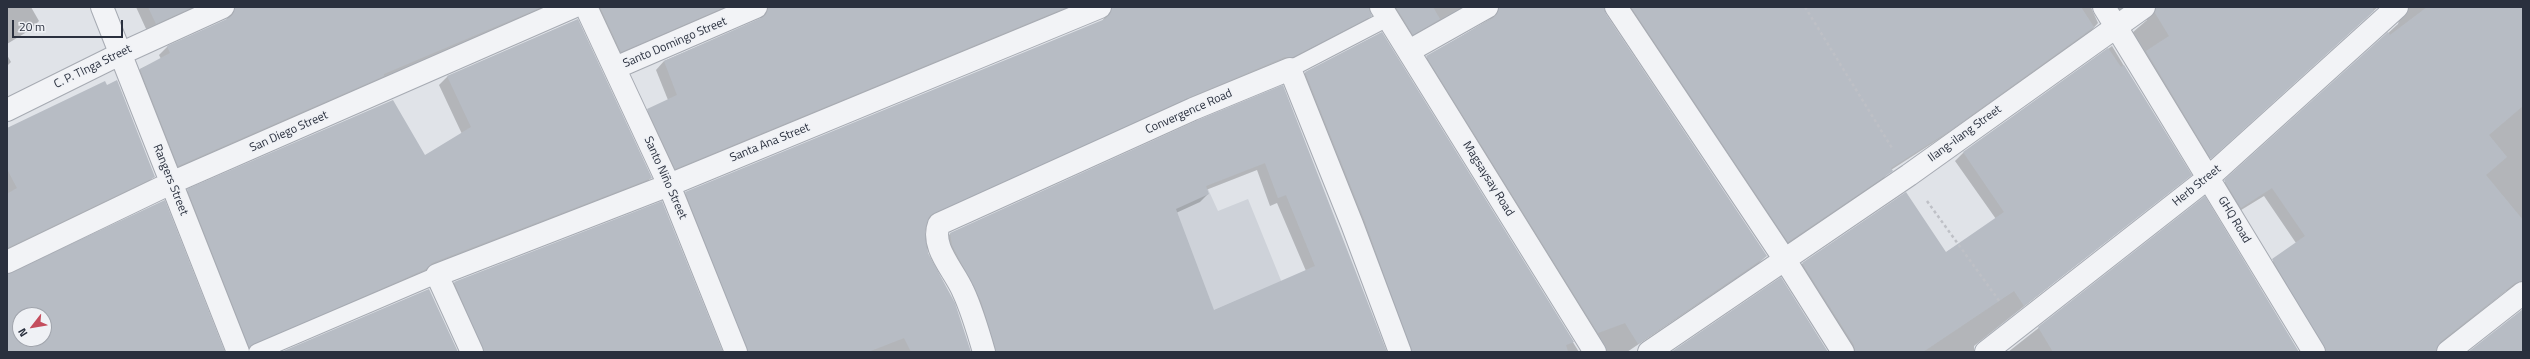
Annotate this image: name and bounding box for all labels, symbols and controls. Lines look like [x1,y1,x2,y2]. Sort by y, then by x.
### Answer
scale bar [14,12,125,38]
street label: Santo Domingo Street [621,15,729,71]
text: 20 m [19,17,45,36]
street label: C. P. TInga Street [52,42,134,92]
street label: Convergence Road [1143,86,1235,138]
street label: Ilang-ilang Street [1926,103,2004,165]
street label: San Diego Street [248,108,330,156]
street label: Santa Ana Street [728,120,812,166]
street label: Santo Niño Street [640,134,690,222]
street label: Magsaysay Road [1459,139,1517,219]
street label: Rangers Street [149,142,191,218]
street label: Herb Street [2170,162,2224,210]
street label: GHQ Road [2214,194,2254,246]
north arrow [12,307,52,347]
text: N [14,325,31,340]

